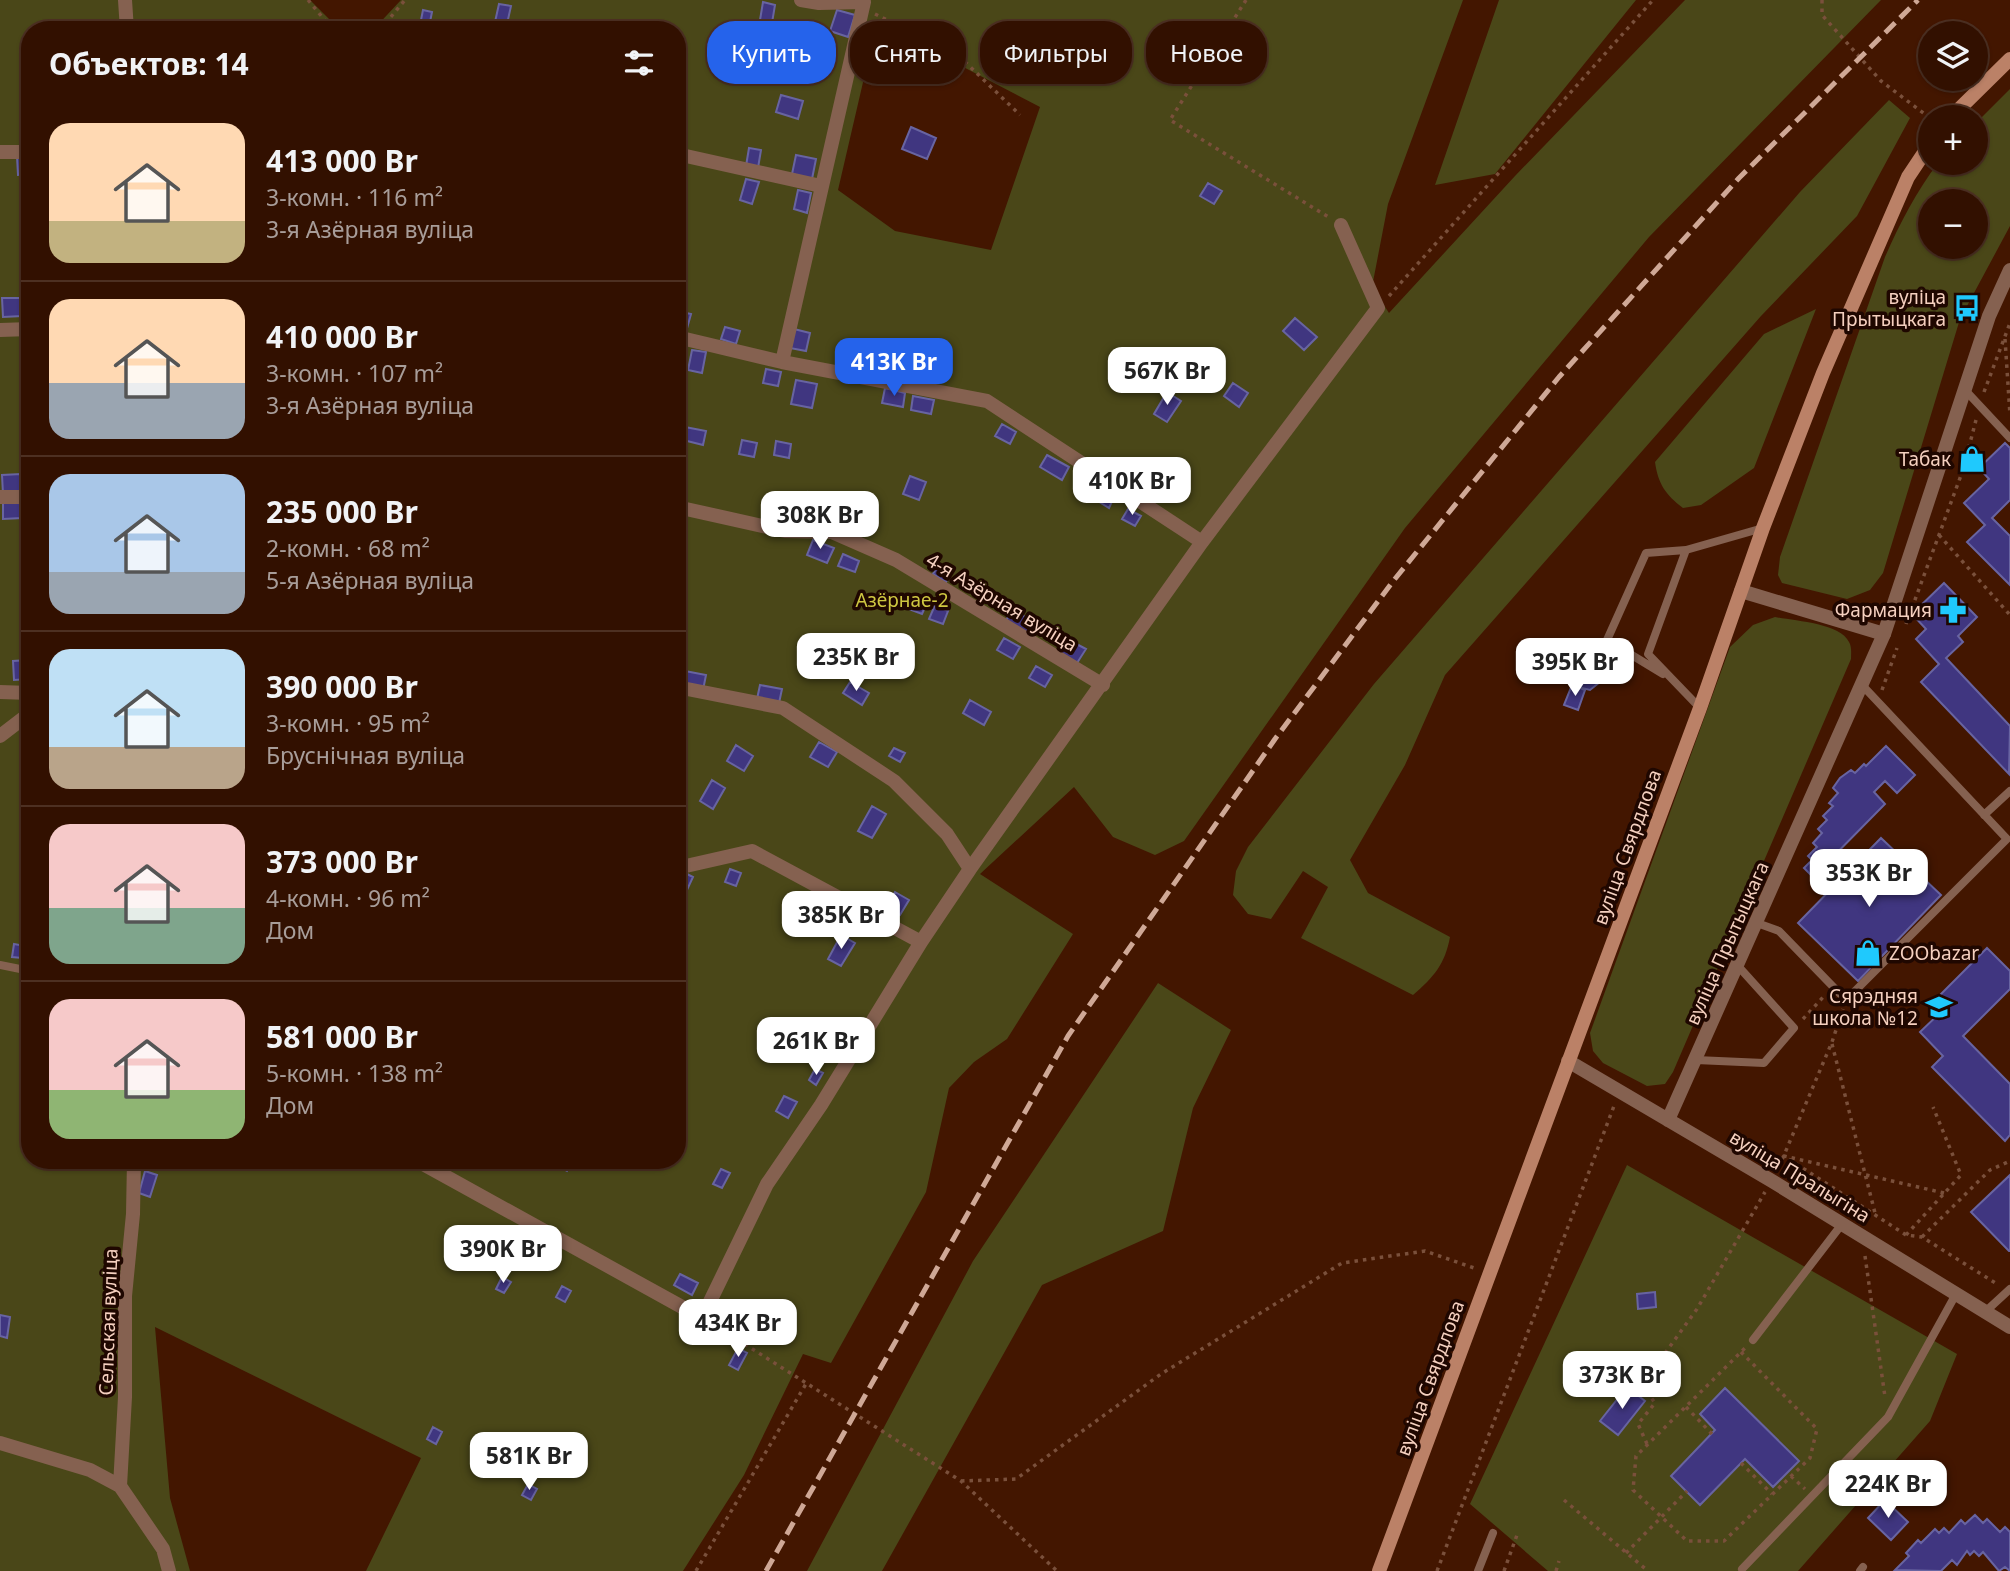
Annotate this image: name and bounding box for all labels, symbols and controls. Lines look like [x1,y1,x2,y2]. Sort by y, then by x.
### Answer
chip: Купить [707,21,836,84]
chip: Снять [850,21,966,84]
chip: Фильтры [980,21,1132,84]
chip: Новое [1146,21,1267,84]
map controls [1918,21,1988,259]
button: layers [1918,21,1988,91]
text: Объектов: 14 [49,43,249,84]
icon: filters [620,44,658,82]
button: + [1918,105,1988,175]
text: 413 000 Br [266,140,418,181]
icon: home [105,151,189,235]
text: 3-комн. · 116 m² [266,181,443,213]
button: − [1918,189,1988,259]
text: 3-я Азёрная вуліца [266,213,474,245]
place label: вуліца Прытыцкага [1832,284,1946,332]
bus stop icon: вуліца Прытыцкага [1952,293,1982,323]
text: 410 000 Br [266,316,418,357]
icon: home [105,327,189,411]
pin: 413K Br [829,338,959,398]
text: 413K Br [851,345,937,377]
pin: 567K Br [1102,348,1232,407]
text: 567K Br [1124,354,1210,386]
text: 3-комн. · 107 m² [266,357,443,389]
text: 3-я Азёрная вуліца [266,389,474,421]
shop icon: Табак [1957,444,1987,474]
place label: Табак [1899,446,1951,472]
pin: 410K Br [1067,458,1197,517]
text: 410K Br [1089,464,1175,496]
text: 235 000 Br [266,491,418,532]
pin: 308K Br [755,491,885,551]
text: 308K Br [777,498,863,530]
icon: home [105,502,189,586]
text: 2-комн. · 68 m² [266,532,430,564]
street label: 4-я Азёрная вуліца [922,547,1082,657]
text: 5-я Азёрная вуліца [266,564,474,596]
park label: Азёрнае-2 [855,587,949,613]
pharmacy icon: Фармация [1938,595,1968,625]
place label: Фармация [1835,597,1932,623]
pin: 235K Br [791,634,921,693]
pin: 395K Br [1510,638,1640,698]
text: 235K Br [813,640,899,672]
text: 395K Br [1532,645,1618,677]
text: 390 000 Br [266,666,418,707]
icon: home [105,677,189,761]
text: 3-комн. · 95 m² [266,707,430,739]
text: Бруснічная вуліца [266,739,465,771]
street label: вуліца Свярдлова [1587,766,1667,928]
text: 373 000 Br [266,841,418,882]
pin: 353K Br [1804,850,1934,909]
icon: home [105,852,189,936]
text: 353K Br [1826,856,1912,888]
street label: вуліца Прытыцкага [1679,857,1775,1029]
text: 4-комн. · 96 m² [266,882,430,914]
pin: 385K Br [776,892,906,951]
text: 385K Br [798,898,884,930]
text: Дом [266,914,314,946]
shop icon: ZOObazar [1853,938,1883,968]
place label: ZOObazar [1889,940,1979,966]
place label: Сярэдняя школа №12 [1812,983,1918,1031]
school or university icon: Сярэдняя школа №12 [1924,992,1954,1022]
text: 581 000 Br [266,1016,418,1057]
pin: 261K Br [751,1018,881,1077]
text: 261K Br [773,1024,859,1056]
icon: home [105,1027,189,1111]
text: 5-комн. · 138 m² [266,1057,443,1089]
text: Дом [266,1089,314,1121]
street label: вуліца Пралыгіна [1725,1124,1875,1228]
pin: 390K Br [438,1226,568,1285]
text: 390K Br [460,1232,546,1264]
street label: Сельская вуліца [92,1248,124,1396]
street label: вуліца Свярдлова [1390,1297,1470,1459]
pin: 434K Br [673,1300,803,1359]
text: 434K Br [695,1306,781,1338]
pin: 373K Br [1557,1352,1687,1411]
text: 373K Br [1579,1358,1665,1390]
pin: 581K Br [464,1432,594,1492]
text: 581K Br [486,1439,572,1471]
pin: 224K Br [1823,1460,1953,1520]
text: 224K Br [1845,1467,1931,1499]

